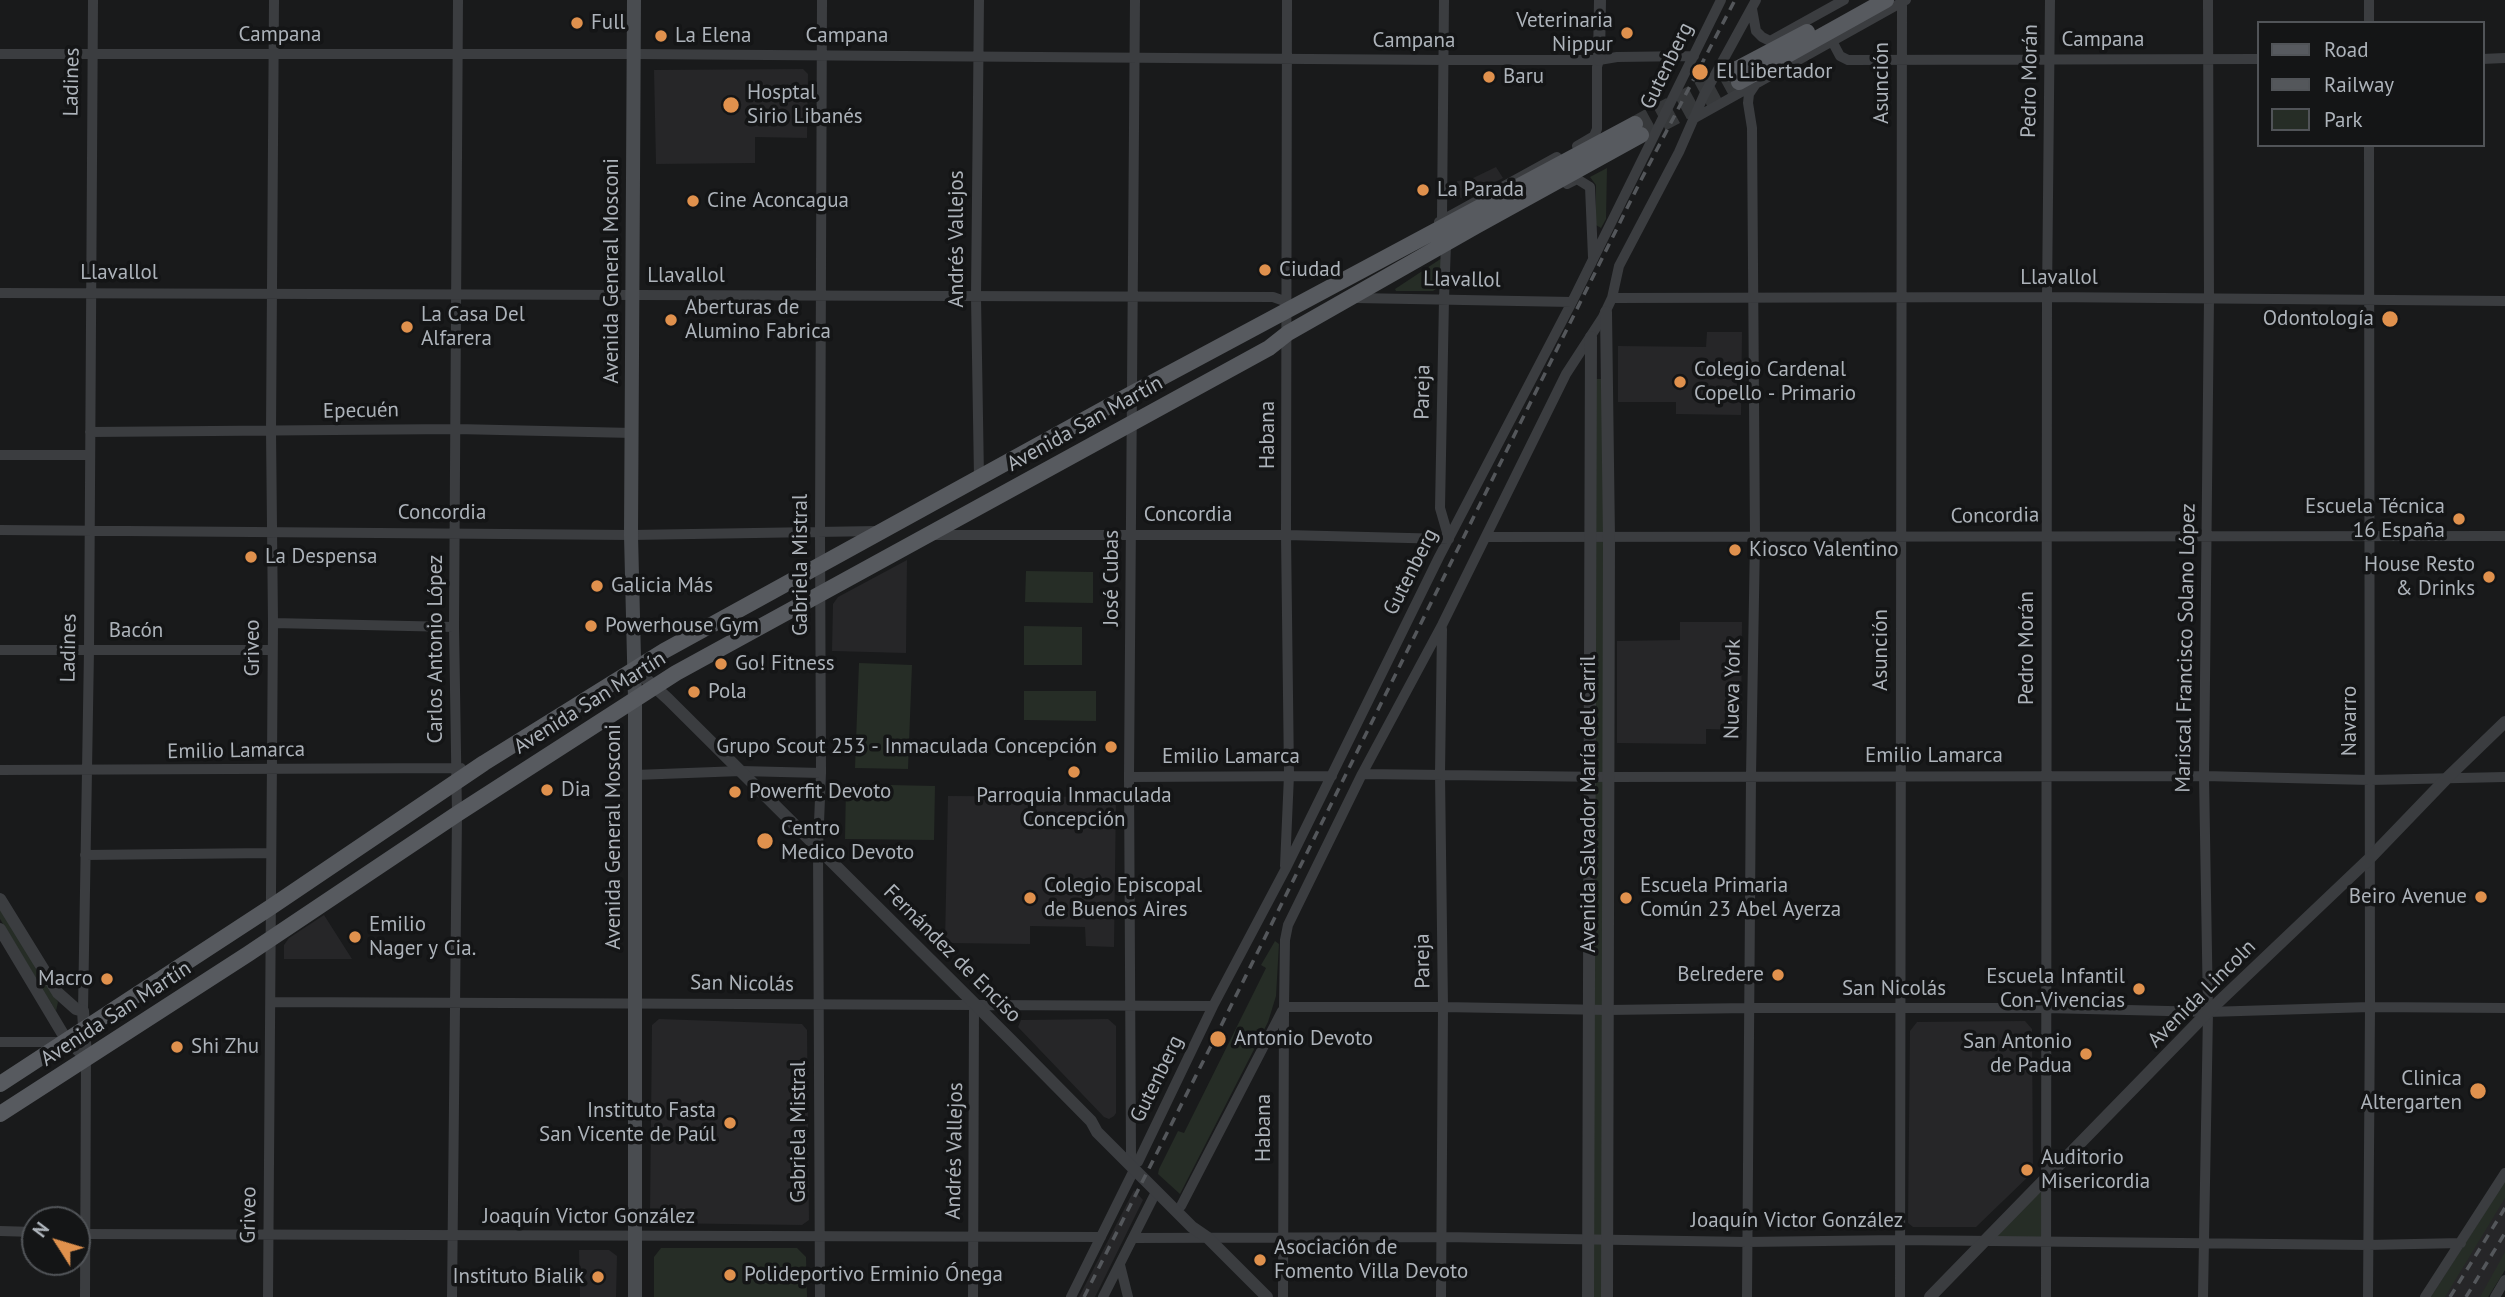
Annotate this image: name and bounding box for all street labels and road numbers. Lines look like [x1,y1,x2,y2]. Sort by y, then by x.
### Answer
street label: Gutenberg [1635,18,1699,114]
street label: Campana [239,22,321,48]
street label: Campana [806,23,888,49]
street label: Pedro Morán [2016,24,2044,138]
street label: Campana [2062,27,2144,53]
street label: Campana [1373,28,1455,54]
street label: Asunción [1869,42,1895,124]
street label: Ladines [59,47,85,117]
street label: Avenida General Mosconi [599,158,625,384]
street label: Andrés Vallejos [944,170,970,308]
street label: Llavallol [80,260,158,286]
street label: Llavallol [647,263,725,289]
street label: Llavallol [2020,265,2098,291]
street label: Llavallol [1423,267,1501,293]
street label: Pareja [1410,364,1436,420]
street label: Avenida San Martín [1003,371,1167,477]
street label: Epecuén [323,398,399,424]
street label: Habana [1255,401,1281,469]
street label: Gabriela Mistral [788,494,814,636]
street label: Concordia [398,500,486,526]
street label: Concordia [1144,502,1232,528]
street label: Concordia [1950,503,2040,529]
street label: Mariscal Francisco Solano López [2171,503,2201,793]
street label: Gutenberg [1379,525,1443,619]
street label: José Cubas [1099,530,1125,626]
street label: Carlos Antonio López [423,555,449,743]
street label: Pedro Morán [2014,591,2040,705]
street label: Asunción [1868,609,1894,691]
street label: Ladines [56,613,82,683]
street label: Bacón [109,618,163,644]
street label: Griveo [240,619,266,677]
street label: Nueva York [1720,639,1746,739]
street label: Avenida San Martín [509,646,671,760]
street label: Avenida Salvador María del Carril [1576,655,1602,953]
street label: Navarro [2337,686,2363,756]
street label: Avenida General Mosconi [601,724,627,950]
street label: Emilio Lamarca [167,737,305,765]
street label: Emilio Lamarca [1865,743,2003,769]
street label: Emilio Lamarca [1162,744,1300,770]
street label: Fernández de Enciso [878,880,1026,1028]
street label: Pareja [1410,933,1436,989]
street label: Avenida Lincoln [2143,935,2261,1053]
street label: Avenida San Martín [36,956,196,1072]
street label: San Nicolás [690,970,794,998]
street label: San Nicolás [1842,976,1946,1002]
street label: Gutenberg [1125,1031,1189,1127]
street label: Gabriela Mistral [786,1061,812,1203]
street label: Andrés Vallejos [941,1082,969,1220]
street label: Habana [1251,1094,1277,1162]
street label: Griveo [236,1186,262,1244]
street label: Joaquín Victor González [483,1204,695,1230]
street label: Joaquín Victor González [1691,1208,1903,1234]

